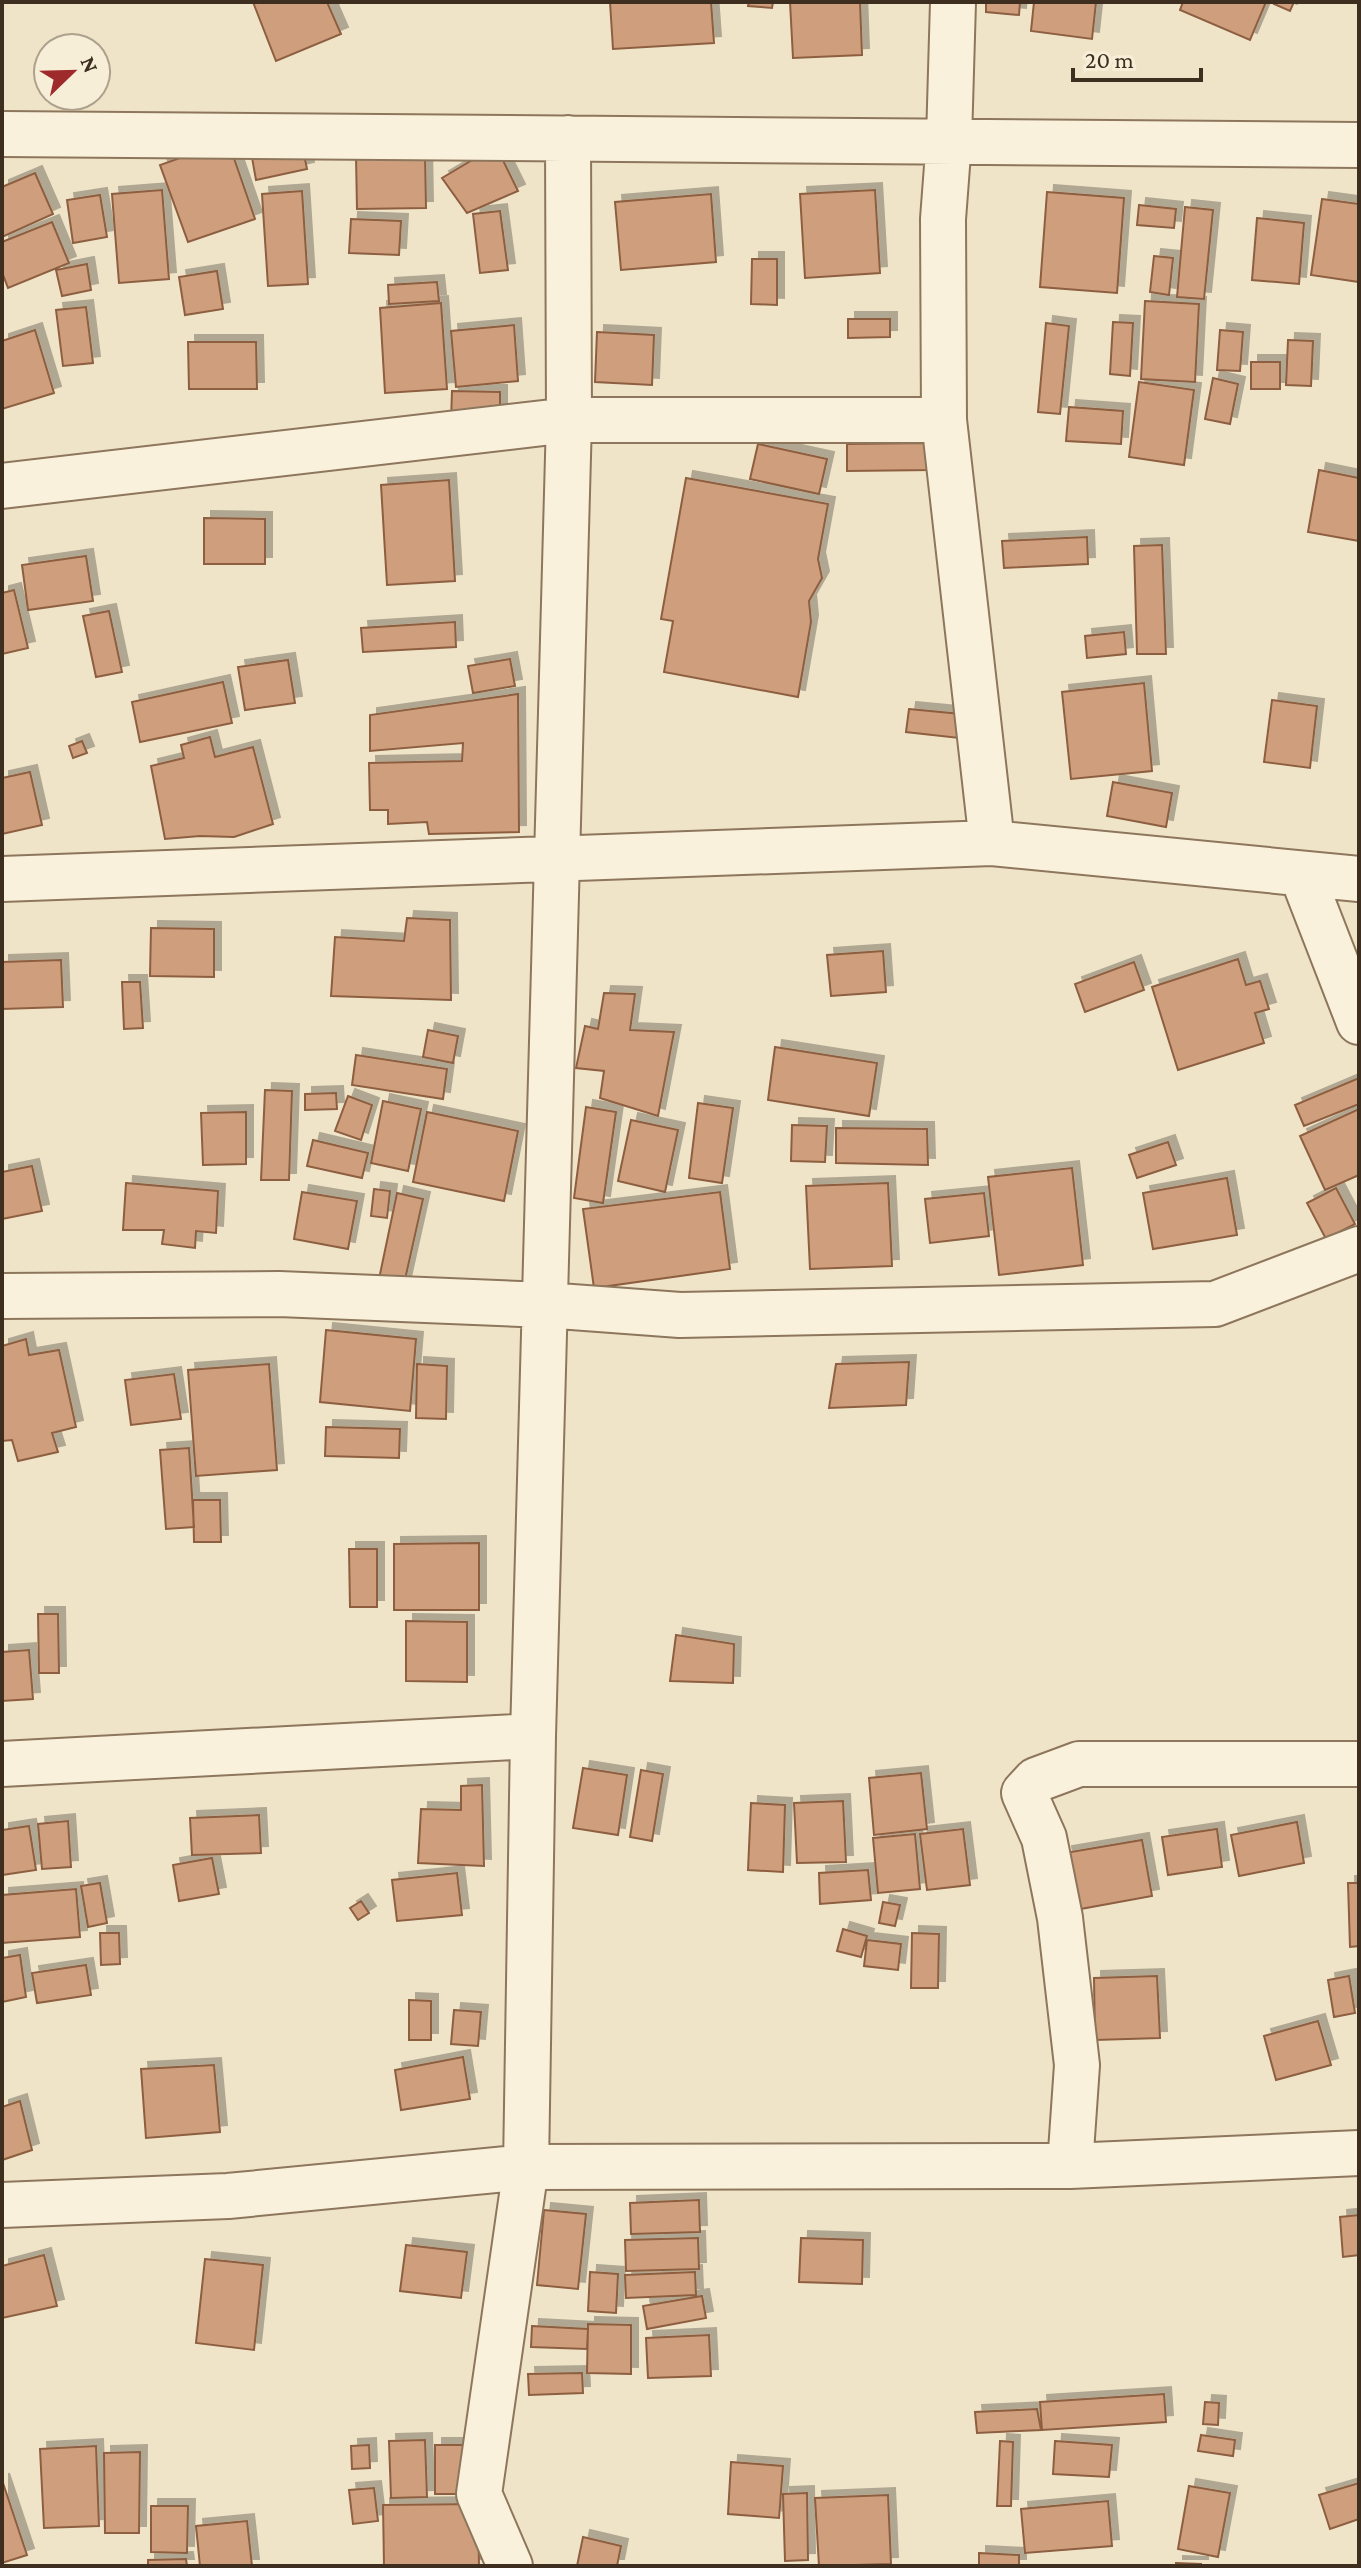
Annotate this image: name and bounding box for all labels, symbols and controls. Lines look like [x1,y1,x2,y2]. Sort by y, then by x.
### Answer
north arrow [32,32,112,112]
scale bar [1073,32,1201,82]
text: 20 m [1085,46,1134,73]
text: N [76,53,104,76]

